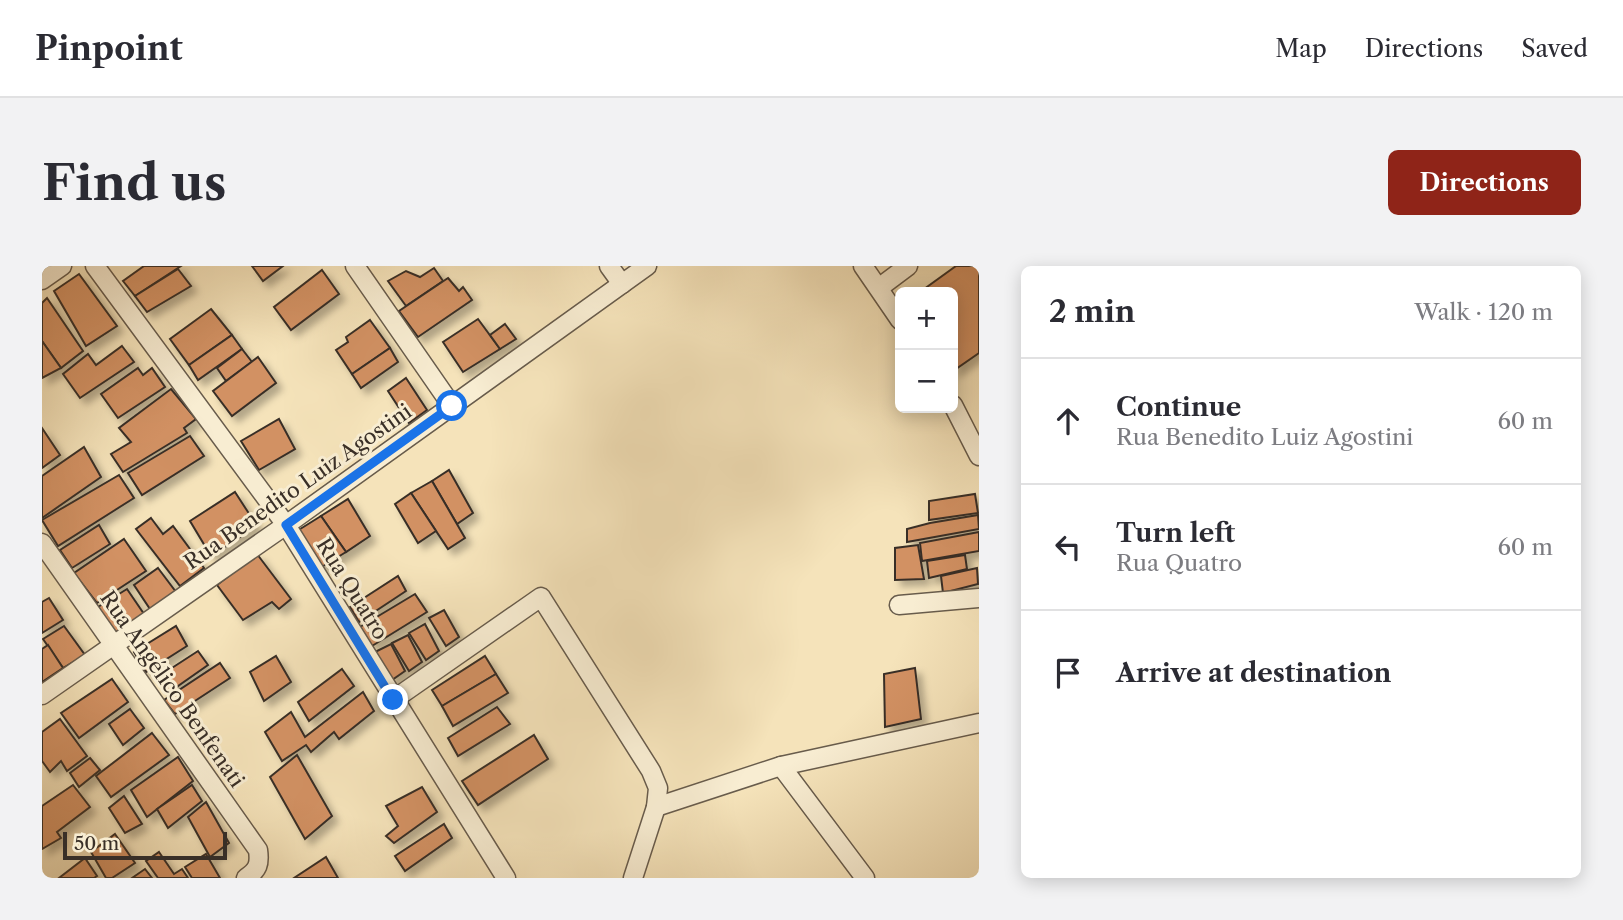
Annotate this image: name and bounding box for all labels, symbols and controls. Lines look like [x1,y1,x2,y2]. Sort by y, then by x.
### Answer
text: Pinpoint [35,28,183,69]
text: Map [1275,34,1327,63]
text: Directions [1365,34,1483,63]
text: Saved [1521,34,1588,63]
button: Directions [1388,150,1581,215]
text: Find us [42,152,226,213]
map controls [895,287,958,413]
button: + [895,287,958,350]
text: 2 min [1049,293,1135,330]
text: Walk · 120 m [1414,298,1553,326]
button: − [895,350,958,413]
route start [436,390,467,421]
text: Continue [1116,391,1241,423]
street label: Rua Benedito Luiz Agostini [179,398,416,575]
icon: ahead [1049,402,1087,440]
text: 60 m [1497,407,1553,435]
text: Rua Benedito Luiz Agostini [1116,423,1413,451]
text: Turn left [1116,517,1235,549]
icon: left [1049,528,1087,566]
street label: Rua Quatro [311,533,394,644]
text: 60 m [1497,533,1553,561]
text: Rua Quatro [1116,549,1242,577]
street label: Rua Angélico Benfenati [95,586,250,792]
icon: arrive [1049,654,1087,692]
text: Arrive at destination [1116,657,1391,689]
route end [377,684,408,715]
scale bar [63,829,228,861]
text: 50 m [74,832,119,855]

